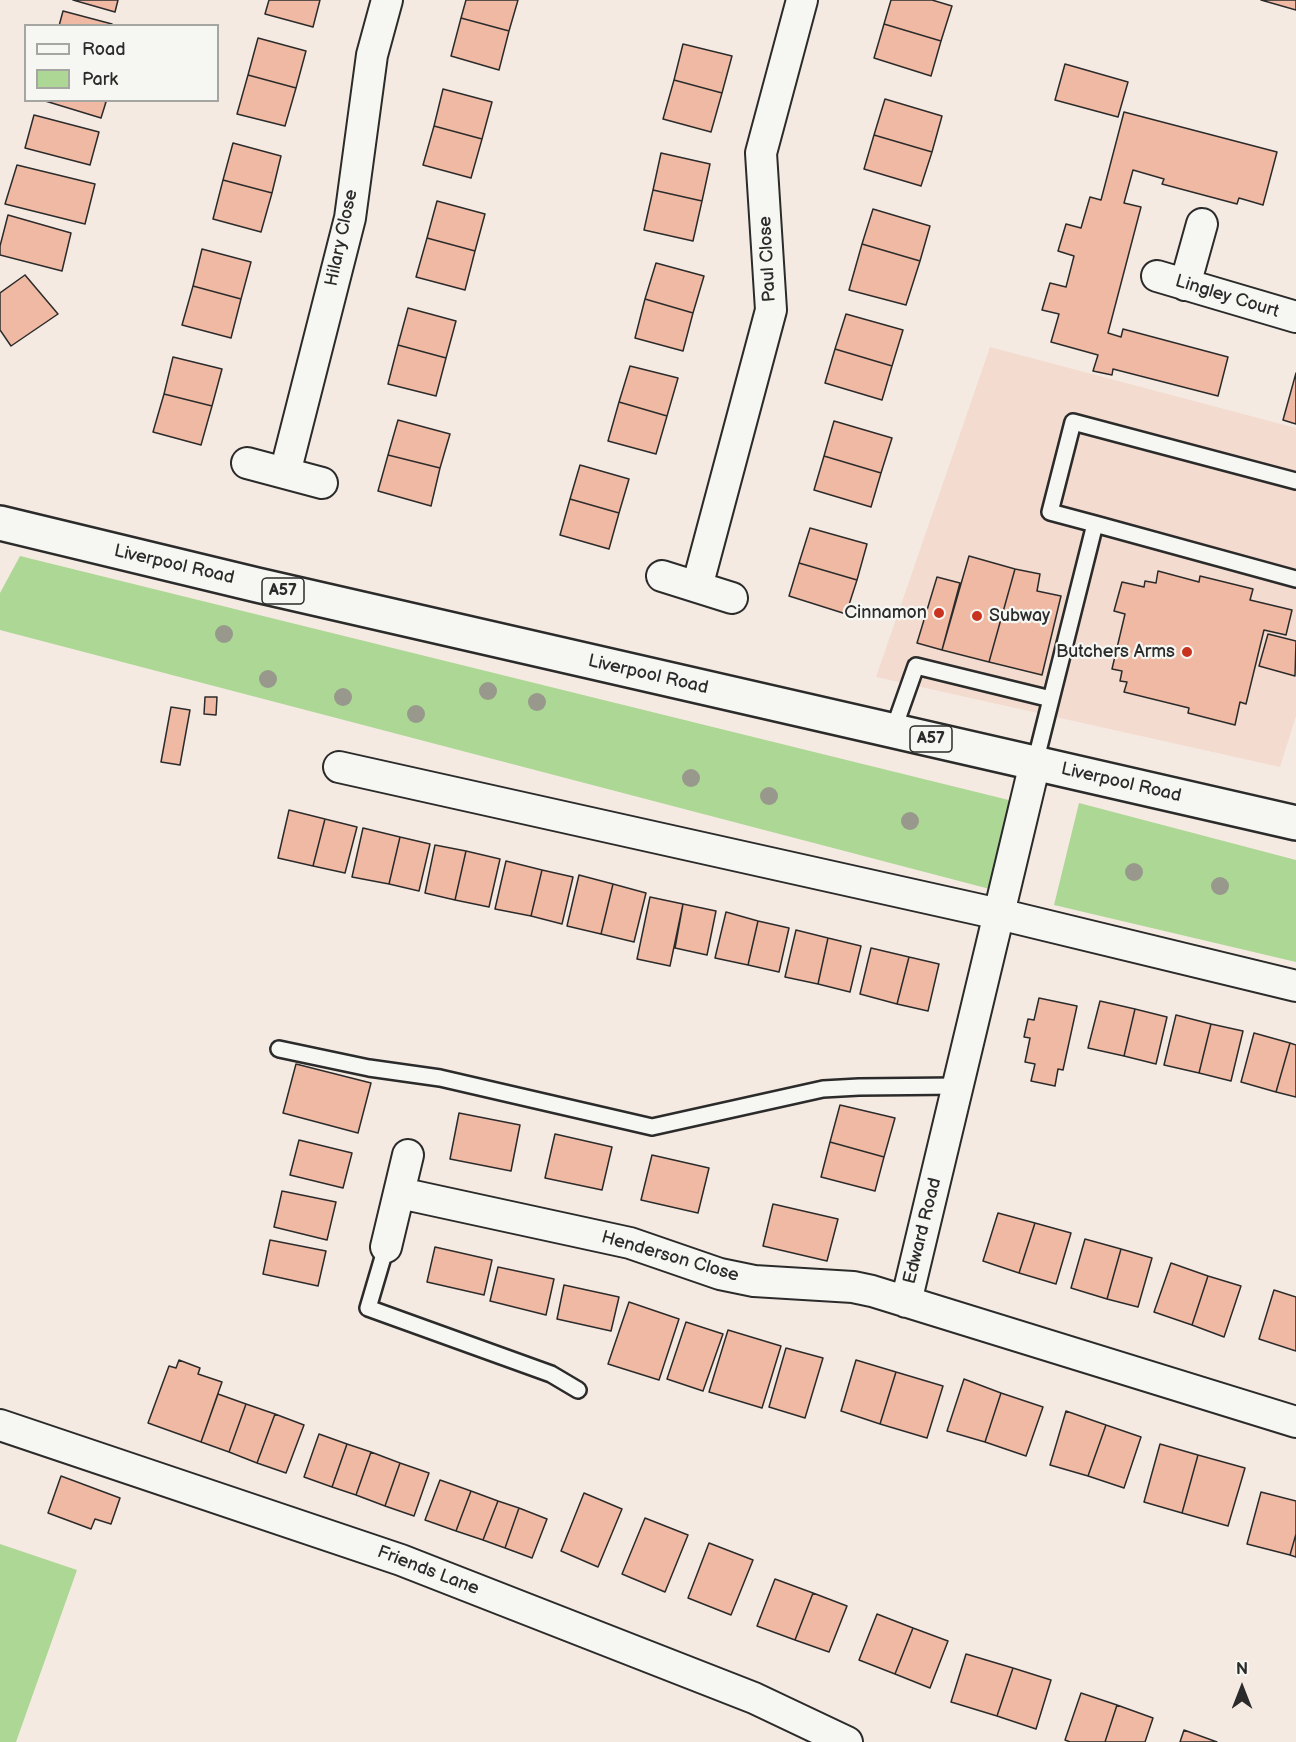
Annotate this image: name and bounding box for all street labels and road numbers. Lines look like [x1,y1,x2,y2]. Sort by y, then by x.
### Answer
street label: Hilary Close [321,188,363,288]
street label: Paul Close [755,215,781,303]
street label: Lingley Court [1172,271,1282,323]
street label: Liverpool Road [112,541,236,589]
road number: A57 [262,578,304,604]
street label: Liverpool Road [586,651,710,699]
road number: A57 [910,726,952,752]
street label: Liverpool Road [1059,759,1183,807]
street label: Edward Road [899,1176,947,1286]
street label: Henderson Close [599,1227,741,1287]
street label: Friends Lane [374,1542,482,1600]

